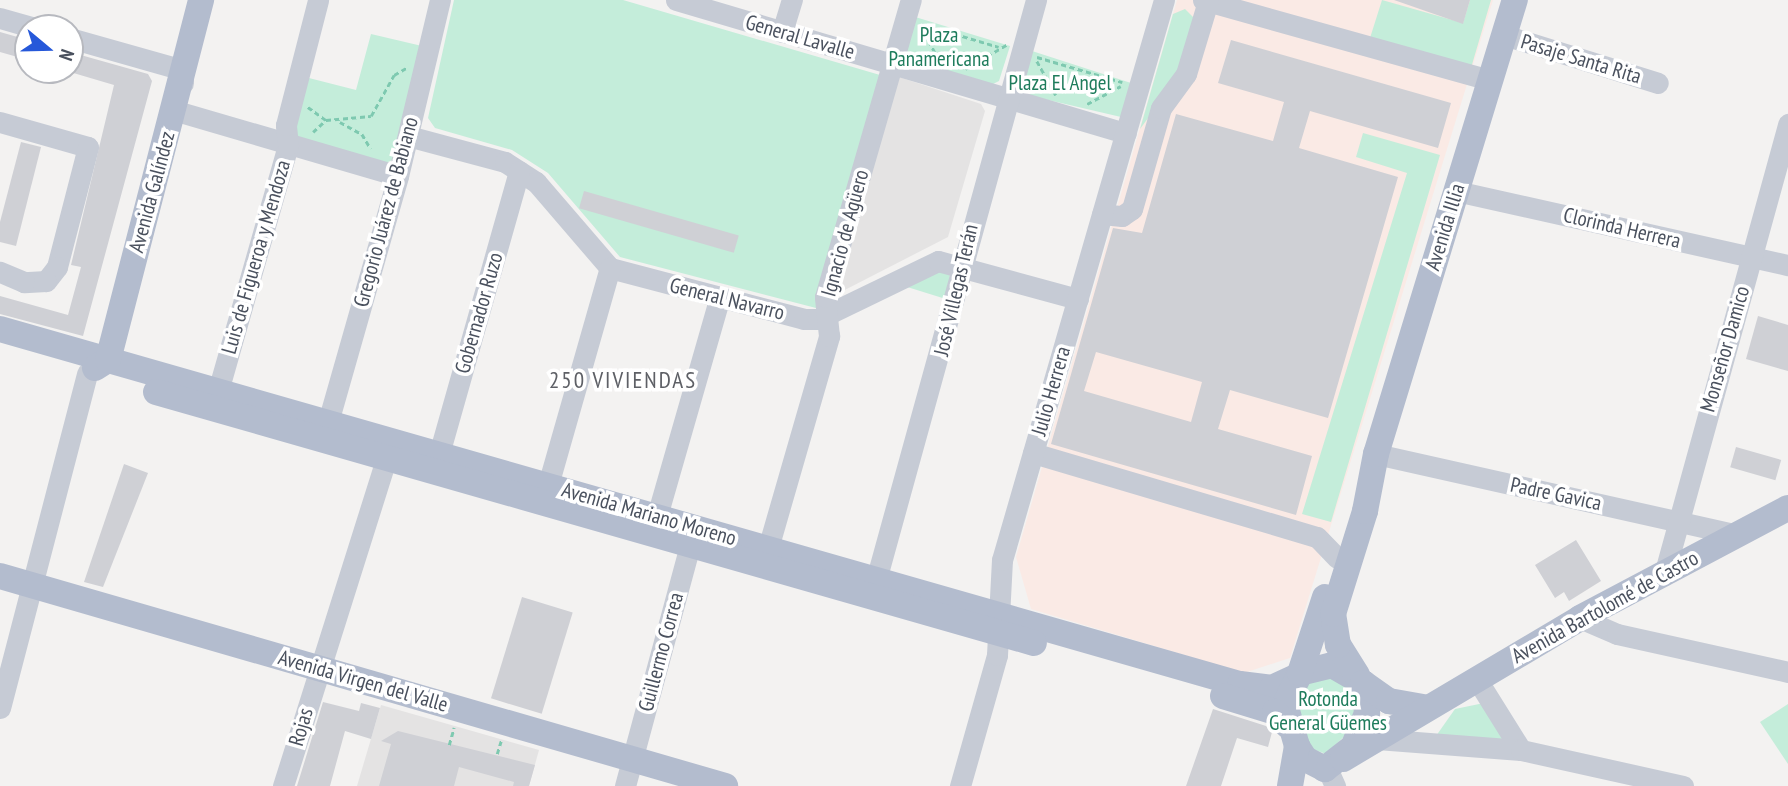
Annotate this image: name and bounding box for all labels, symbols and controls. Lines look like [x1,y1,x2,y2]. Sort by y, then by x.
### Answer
street label: General Lavalle [743,9,857,65]
north arrow [14,14,84,84]
park label: Plaza Panamericana [888,22,990,72]
street label: Pasaje Santa Rita [1518,29,1644,89]
text: N [54,46,80,64]
park label: Plaza El Angel [1008,70,1112,96]
street label: Gregorio Juárez de Babiano [348,114,424,310]
street label: Avenida Galíndez [124,129,180,255]
street label: Luis de Figueroa y Mendoza [216,157,296,357]
street label: Ignacio de Agüero [816,167,874,299]
street label: Avenida Illia [1420,181,1470,273]
street label: Clorinda Herrera [1561,202,1683,254]
street label: José Villegas Terán [929,221,983,359]
street label: Gobernador Ruzo [450,250,508,376]
street label: General Navarro [667,273,787,325]
street label: Monseñor Damico [1695,283,1755,415]
street label: Julio Herrera [1026,344,1076,438]
district label: 250 VIVIENDAS [550,366,696,394]
street label: Padre Gavica [1508,472,1604,516]
street label: Avenida Mariano Moreno [559,477,739,551]
street label: Avenida Bartolomé de Castro [1507,545,1703,669]
street label: Guillermo Correa [633,590,689,714]
street label: Avenida Virgen del Valle [275,645,451,717]
park label: Rotonda General Güemes [1269,686,1387,736]
street label: Rojas [284,705,318,749]

